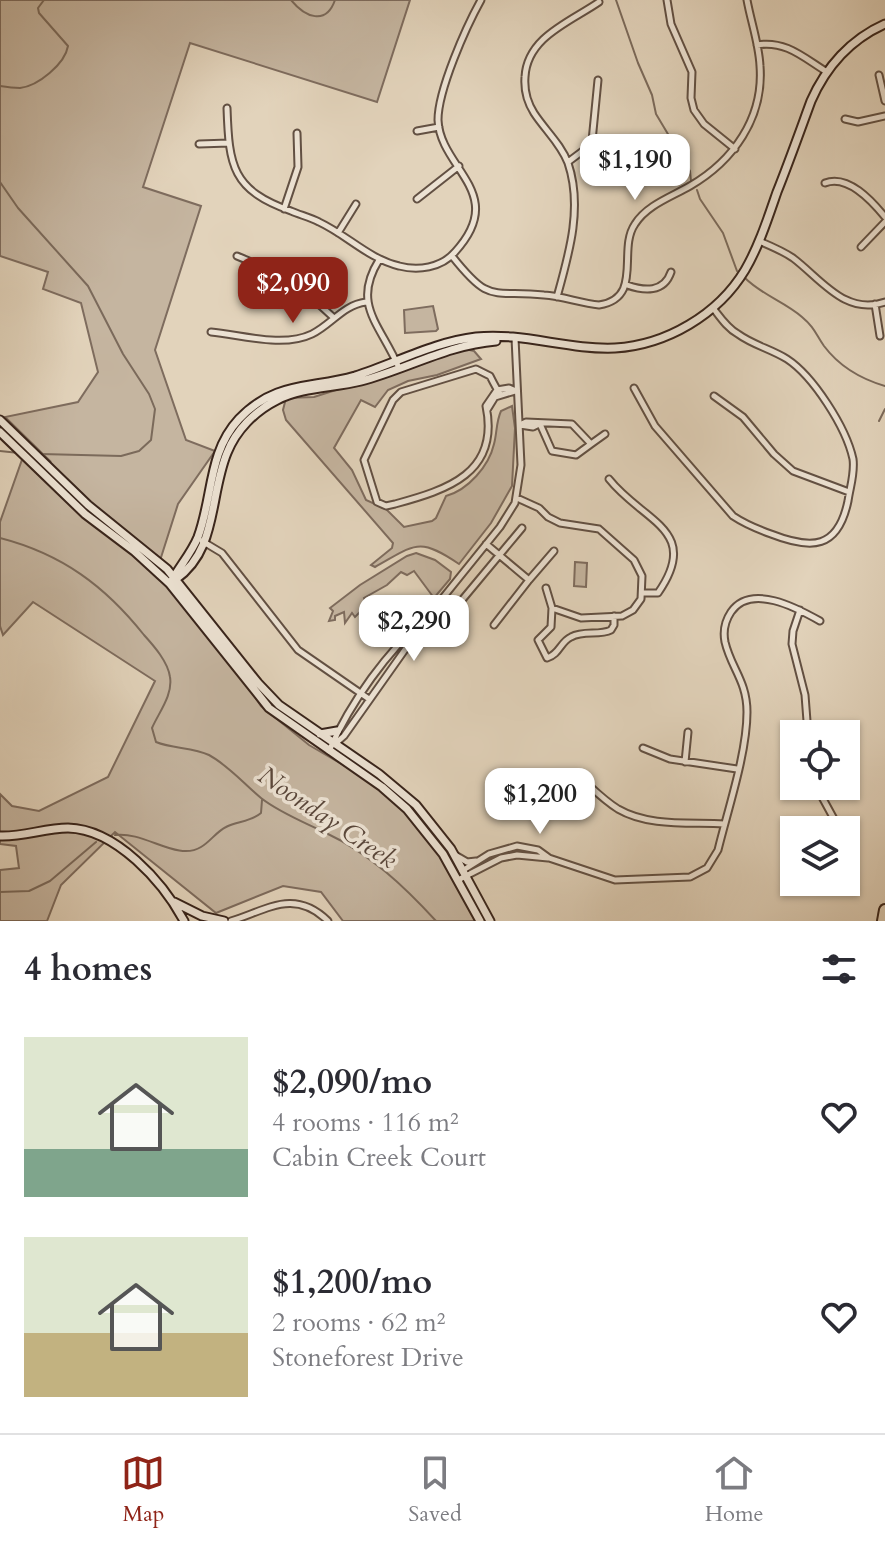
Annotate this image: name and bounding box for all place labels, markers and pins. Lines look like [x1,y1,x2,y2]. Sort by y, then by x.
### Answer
pin: $1,190 [570,134,700,202]
pin: $2,090 [228,257,358,325]
pin: $2,290 [349,595,479,663]
pin: $1,200 [475,768,605,836]

